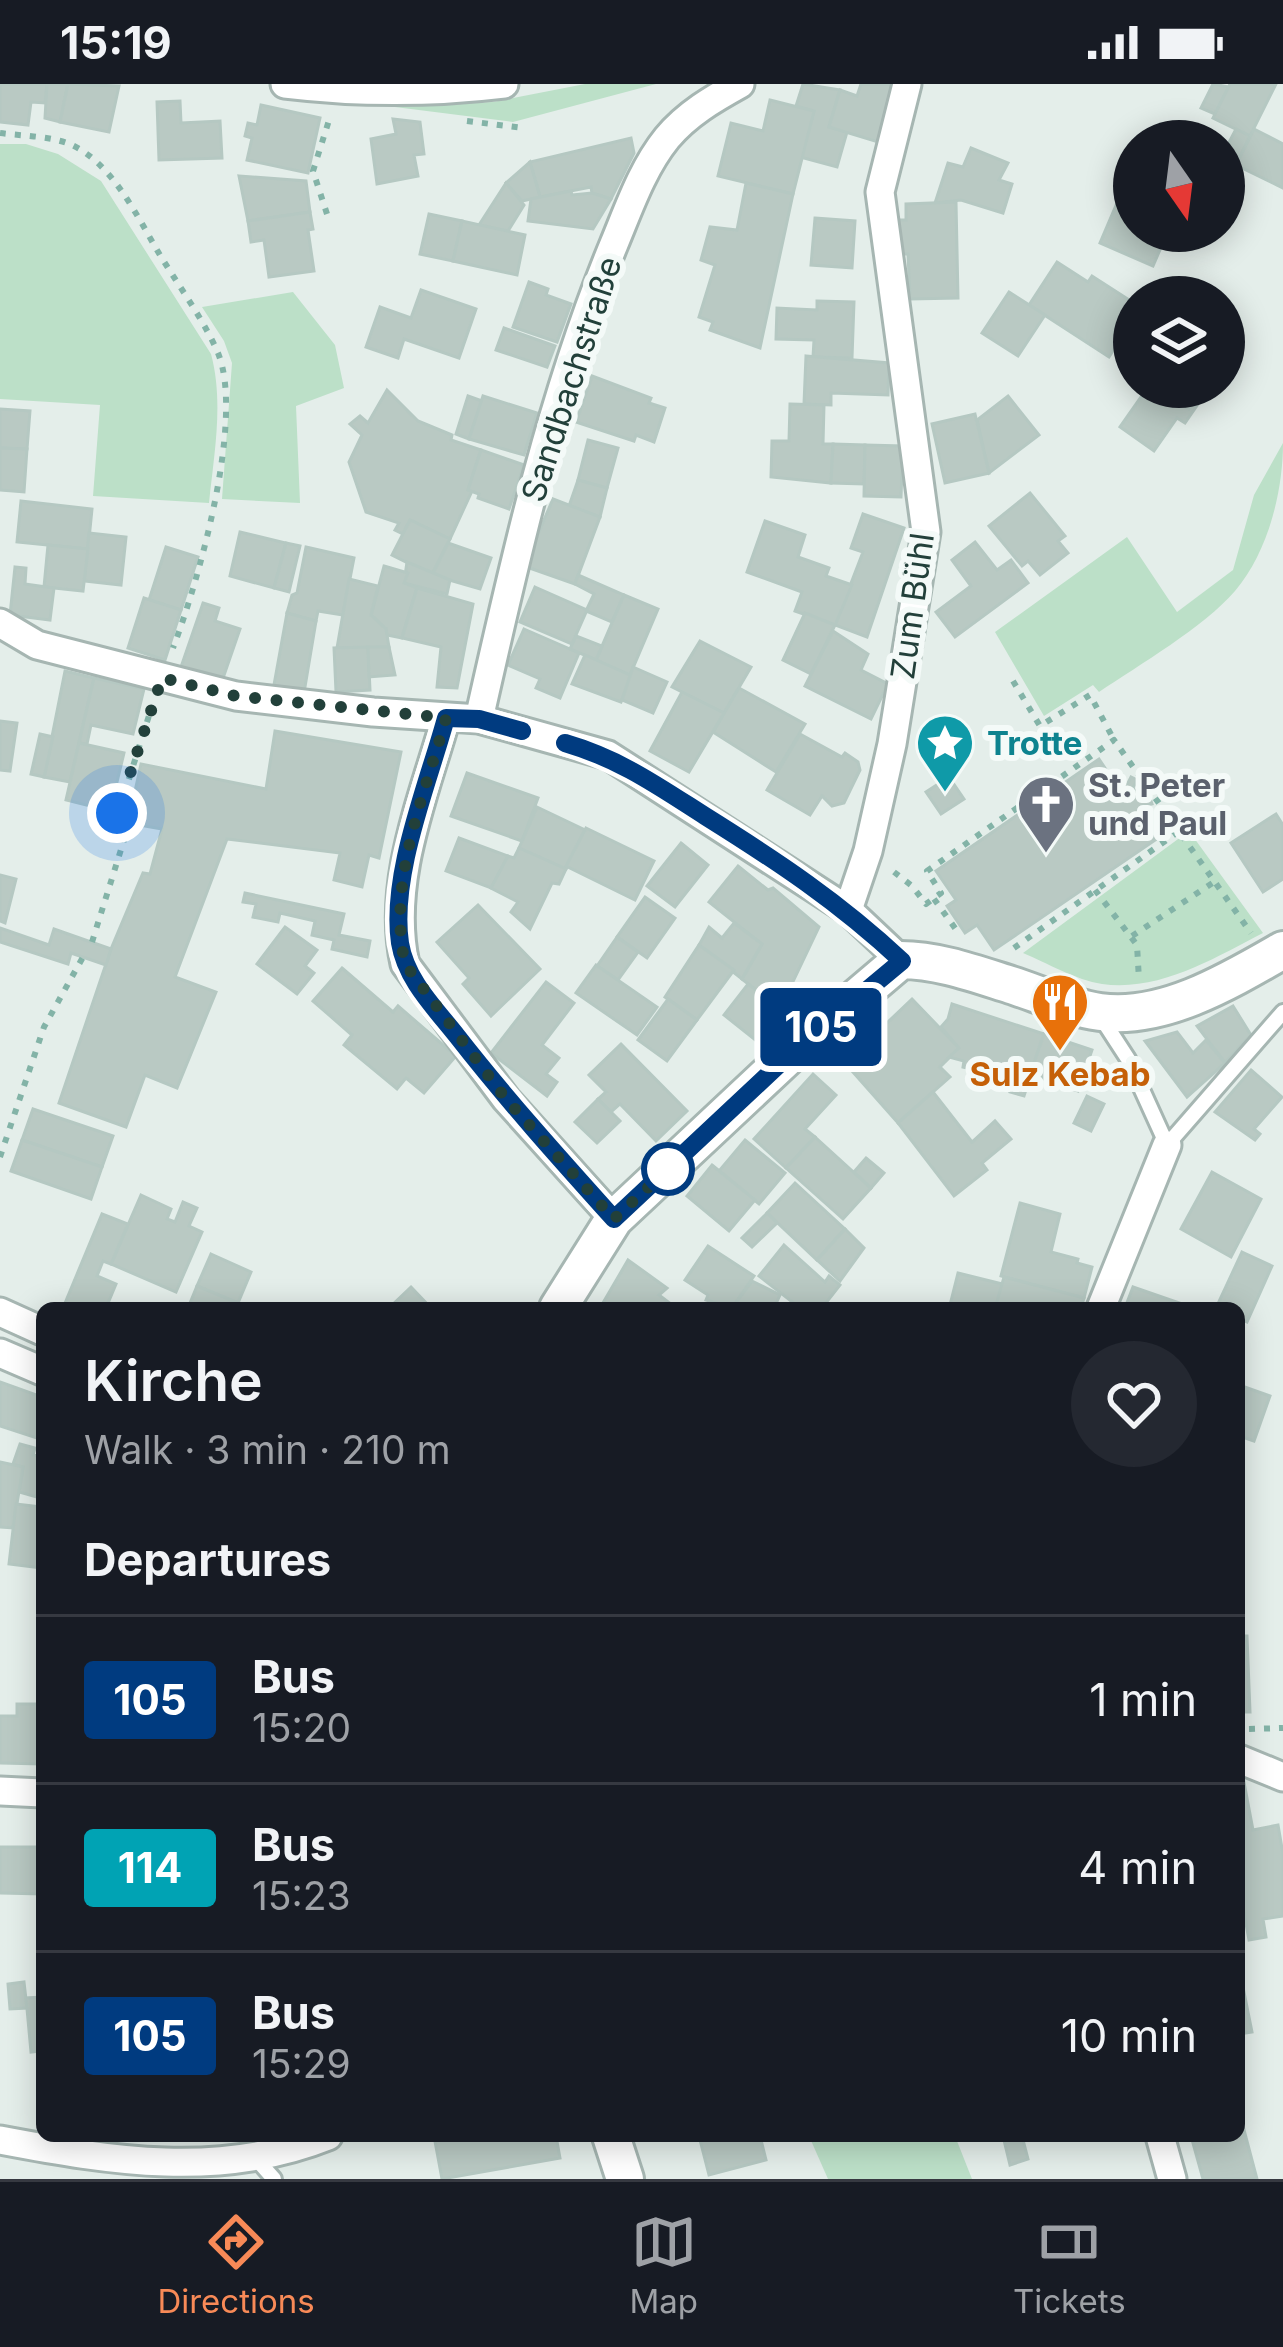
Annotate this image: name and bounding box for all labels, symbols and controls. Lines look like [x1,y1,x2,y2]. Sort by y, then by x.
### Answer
text: 15:19 [60,15,172,70]
north arrow [1113,120,1245,252]
map controls [1113,120,1245,408]
street label: Sandbachstraße [512,251,630,507]
button: layers [1113,276,1245,408]
street label: Zum Bühl [882,530,942,682]
place icon: Trotte [914,712,976,794]
place label: Trotte [987,723,1082,763]
place label: St. Peter und Paul [1088,765,1227,843]
church icon: St. Peter und Paul [1015,773,1077,855]
your location [87,783,147,843]
restaurant icon: Sulz Kebab [1029,971,1091,1053]
line badge: 105 [752,988,890,1066]
text: 105 [784,1001,858,1052]
place label: Sulz Kebab [970,1054,1150,1094]
unlabelled marker [643,1144,693,1194]
button: heart [1071,1341,1197,1467]
text: Kirche [84,1346,263,1415]
text: Walk · 3 min · 210 m [84,1426,451,1473]
text: Departures [84,1532,331,1587]
text: Bus [252,1649,335,1704]
text: 1 min [1089,1672,1197,1727]
text: 105 [113,1674,187,1725]
text: 15:20 [252,1704,351,1751]
text: Bus [252,1817,335,1872]
text: 4 min [1078,1840,1197,1895]
text: 114 [118,1842,182,1893]
text: 15:23 [252,1872,351,1919]
text: Bus [252,1985,335,2040]
text: 10 min [1061,2008,1197,2063]
text: 105 [113,2010,187,2061]
text: 15:29 [252,2040,351,2087]
tab: Directions [157,2209,315,2321]
tab: Map [630,2209,698,2321]
tab: Tickets [1013,2209,1126,2321]

